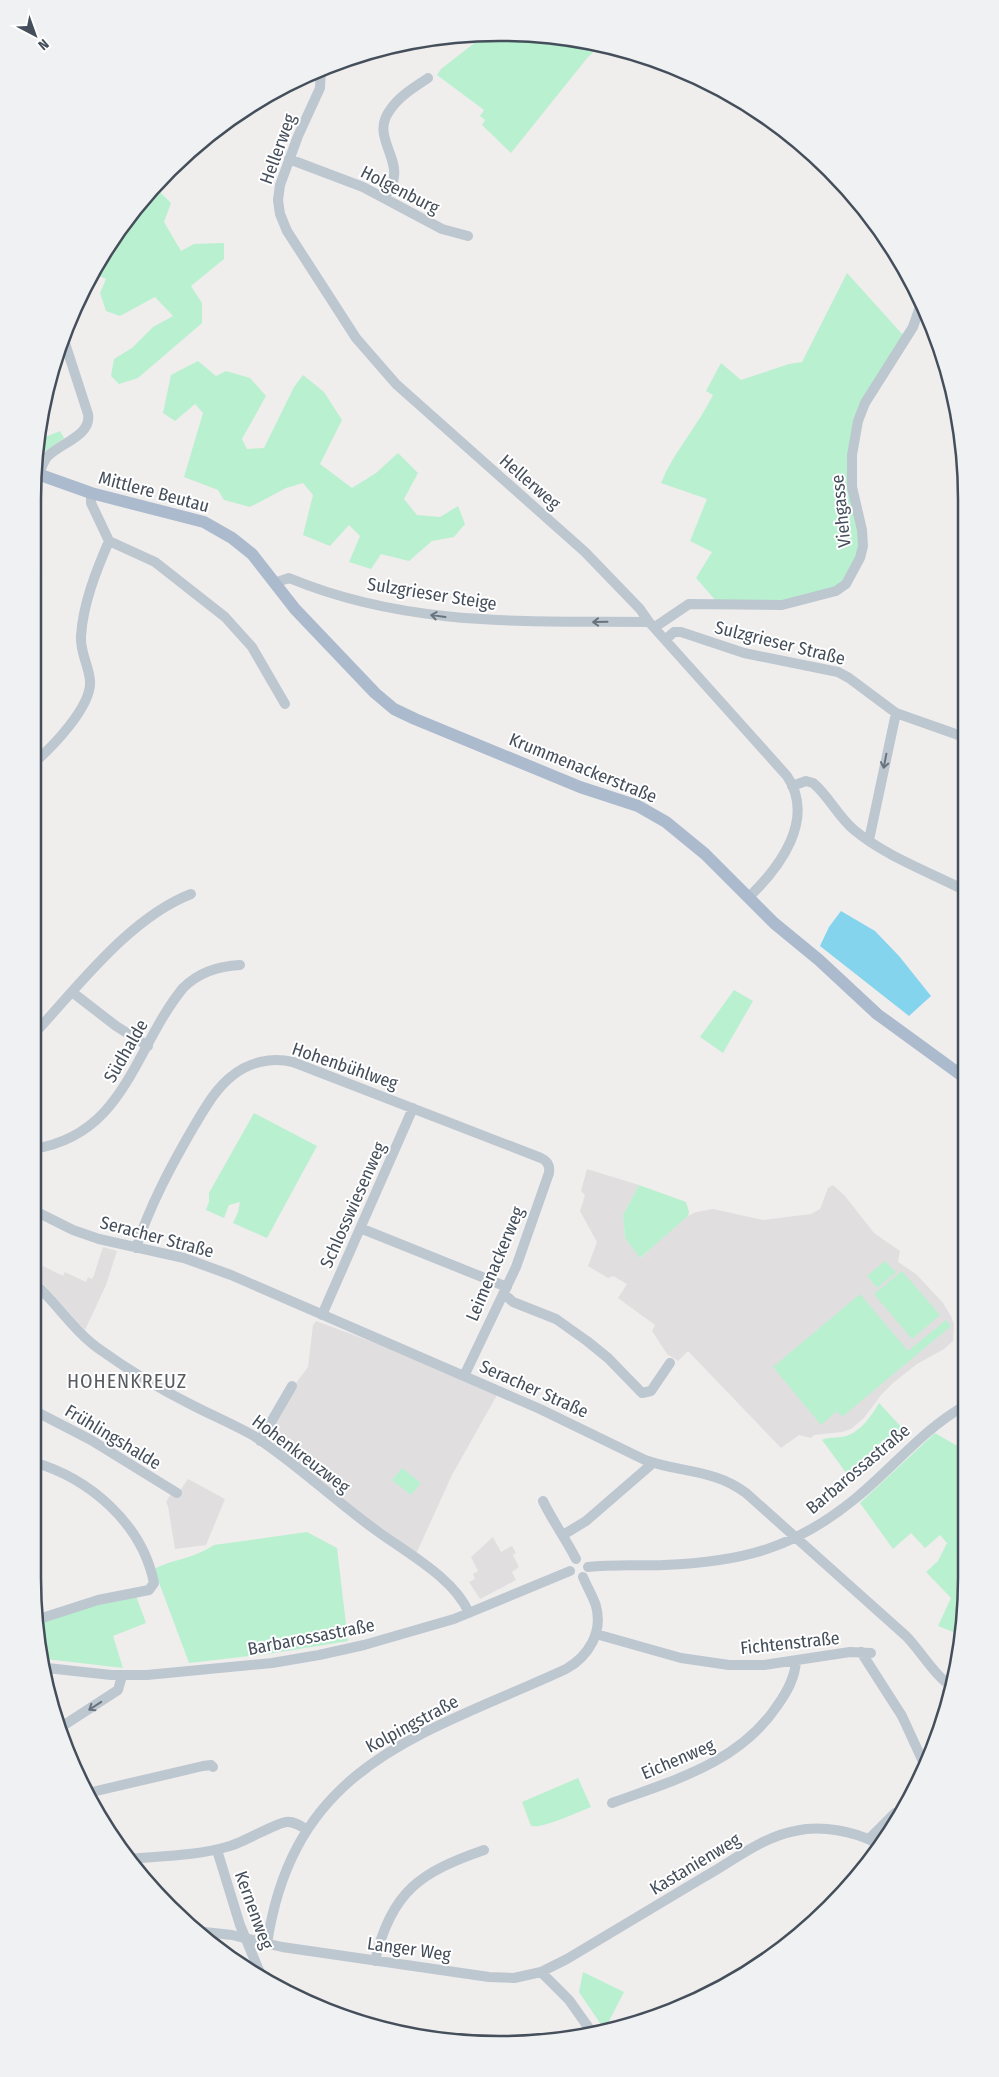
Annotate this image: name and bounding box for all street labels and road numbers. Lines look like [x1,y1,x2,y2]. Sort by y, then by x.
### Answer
street label: Hellerweg [255,110,301,187]
street label: Holgenburg [357,161,443,219]
street label: Hellerweg [495,450,565,515]
street label: Mittlere Beutau [96,467,212,517]
street label: Viehgasse [826,473,856,548]
street label: Sulzgrieser Steige [366,573,498,615]
street label: Sulzgrieser Straße [713,616,847,670]
street label: Krummenackerstraße [506,728,660,808]
street label: Südhalde [99,1015,153,1087]
street label: Hohenbühlweg [289,1038,401,1095]
street label: Schlosswiesenweg [315,1138,391,1271]
street label: Leimenackerweg [461,1203,529,1325]
street label: Seracher Straße [98,1211,216,1263]
street label: Seracher Straße [476,1355,592,1423]
street label: Frühlingshalde [61,1400,165,1474]
street label: Hohenkreuzweg [248,1410,355,1498]
street label: Barbarossastraße [802,1419,914,1519]
street label: Barbarossastraße [246,1614,376,1660]
street label: Fichtenstraße [739,1627,841,1659]
street label: Kolpingstraße [362,1690,462,1758]
street label: Eichenweg [638,1733,719,1784]
street label: Kastanienweg [646,1828,745,1900]
street label: Kernenweg [230,1868,278,1953]
street label: Langer Weg [366,1932,453,1966]

